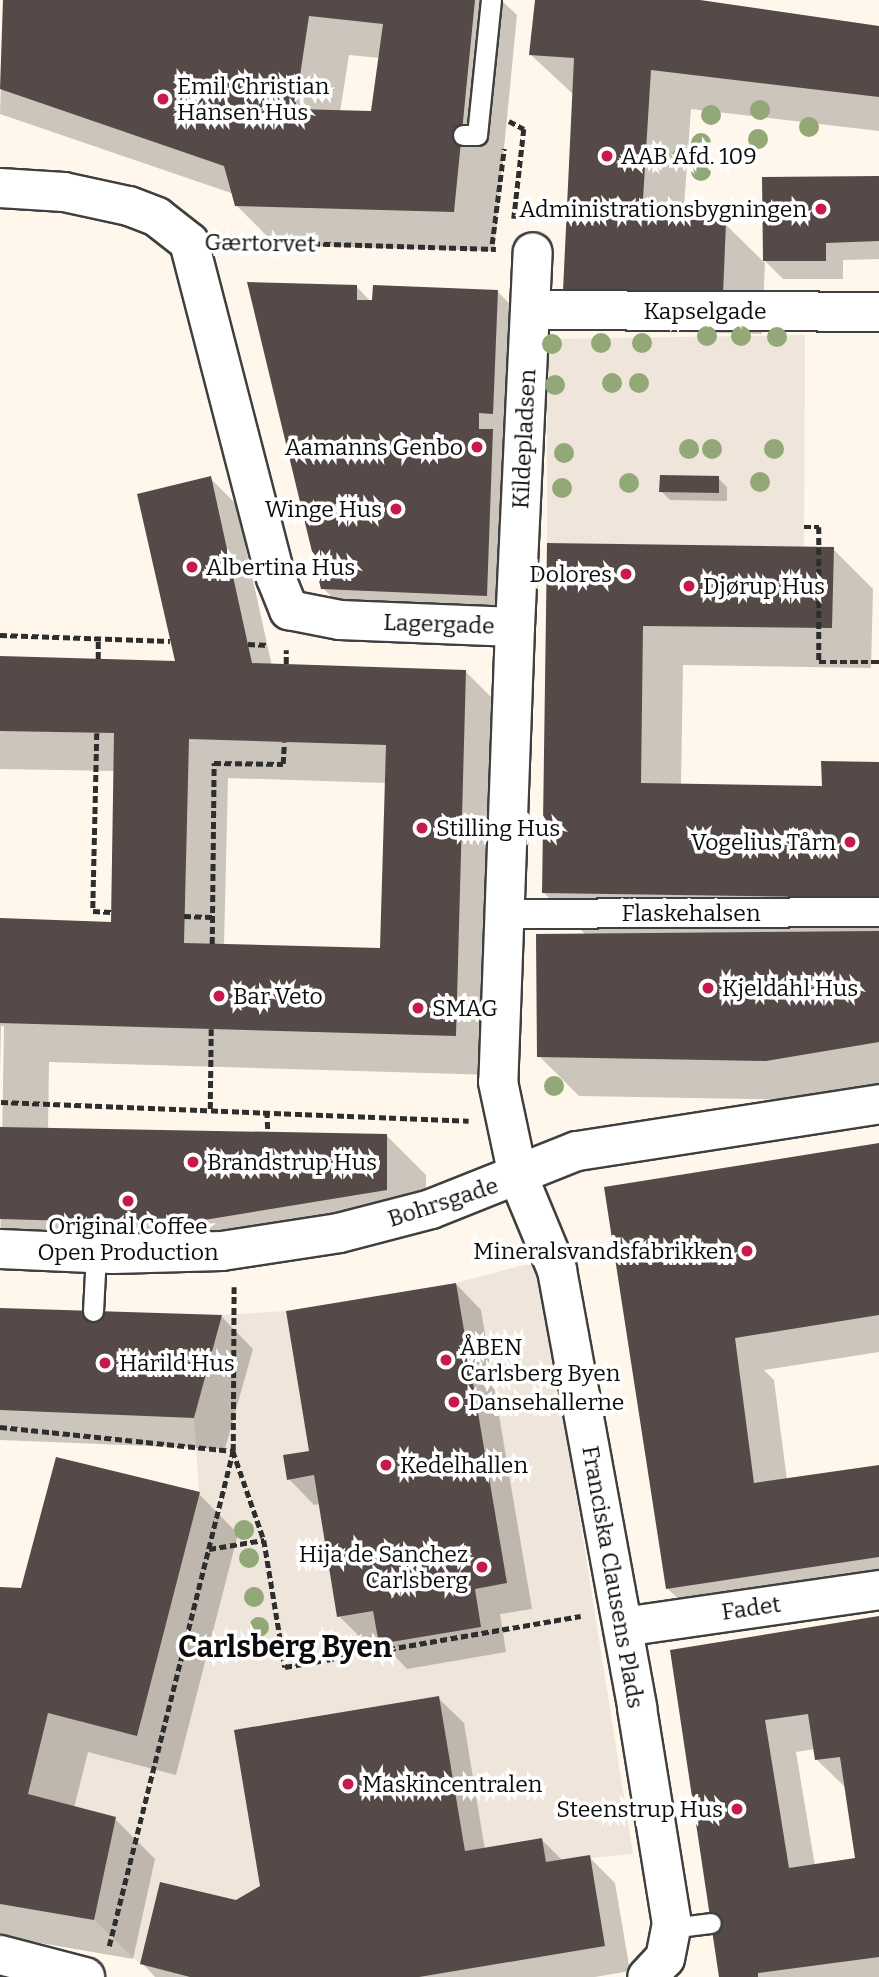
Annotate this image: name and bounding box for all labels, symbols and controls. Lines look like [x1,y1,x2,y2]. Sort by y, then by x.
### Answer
place label: Emil Christian Hansen Hus [177,72,329,126]
marker: Emil Christian Hansen Hus [155,91,171,107]
place label: AAB Afd. 109 [621,142,757,170]
marker: AAB Afd. 109 [599,148,615,164]
place label: Administrationsbygningen [519,195,807,223]
marker: Administrationsbygningen [813,201,829,217]
street label: Gærtorvet [204,228,316,258]
street label: Kapselgade [643,297,767,325]
street label: Kildepladsen [507,368,541,510]
place label: Aamanns Genbo [285,433,463,461]
marker: Aamanns Genbo [469,439,485,455]
place label: Winge Hus [265,495,382,523]
marker: Winge Hus [388,501,404,517]
place label: Albertina Hus [206,553,355,581]
marker: Albertina Hus [184,559,200,575]
place label: Dolores [529,560,612,588]
marker: Dolores [618,566,634,582]
place label: Djørup Hus [703,572,825,600]
marker: Djørup Hus [681,578,697,594]
street label: Lagergade [383,608,495,640]
place label: Stilling Hus [436,814,560,842]
marker: Stilling Hus [414,820,430,836]
place label: Vogelius Tårn [691,828,836,856]
marker: Vogelius Tårn [842,834,858,850]
street label: Flaskehalsen [622,899,760,927]
place label: Kjeldahl Hus [722,974,858,1002]
marker: Kjeldahl Hus [700,980,716,996]
place label: Bar Veto [233,982,323,1010]
marker: Bar Veto [211,988,227,1004]
place label: SMAG [432,994,498,1022]
marker: SMAG [410,1000,426,1016]
place label: Brandstrup Hus [207,1148,377,1176]
marker: Brandstrup Hus [185,1154,201,1170]
street label: Bohrsgade [384,1171,502,1233]
marker: Original Coffee Open Production [120,1193,136,1209]
place label: Original Coffee Open Production [38,1212,218,1266]
place label: Mineralsvandsfabrikken [473,1237,733,1265]
marker: Mineralsvandsfabrikken [739,1243,755,1259]
place label: ÅBEN Carlsberg Byen [460,1333,620,1387]
place label: Harild Hus [119,1349,235,1377]
marker: ÅBEN Carlsberg Byen [438,1352,454,1368]
marker: Harild Hus [97,1355,113,1371]
place label: Dansehallerne [468,1388,624,1416]
marker: Dansehallerne [446,1394,462,1410]
street label: Franciska Clausens Plads [576,1444,650,1710]
place label: Kedelhallen [400,1451,528,1479]
marker: Kedelhallen [378,1457,394,1473]
place label: Hija de Sanchez Carlsberg [299,1540,468,1594]
marker: Hija de Sanchez Carlsberg [474,1559,490,1575]
street label: Fadet [720,1590,782,1626]
district label: Carlsberg Byen [178,1629,392,1665]
place label: Maskincentralen [362,1770,542,1798]
marker: Maskincentralen [340,1776,356,1792]
place label: Steenstrup Hus [556,1795,723,1823]
marker: Steenstrup Hus [729,1801,745,1817]

